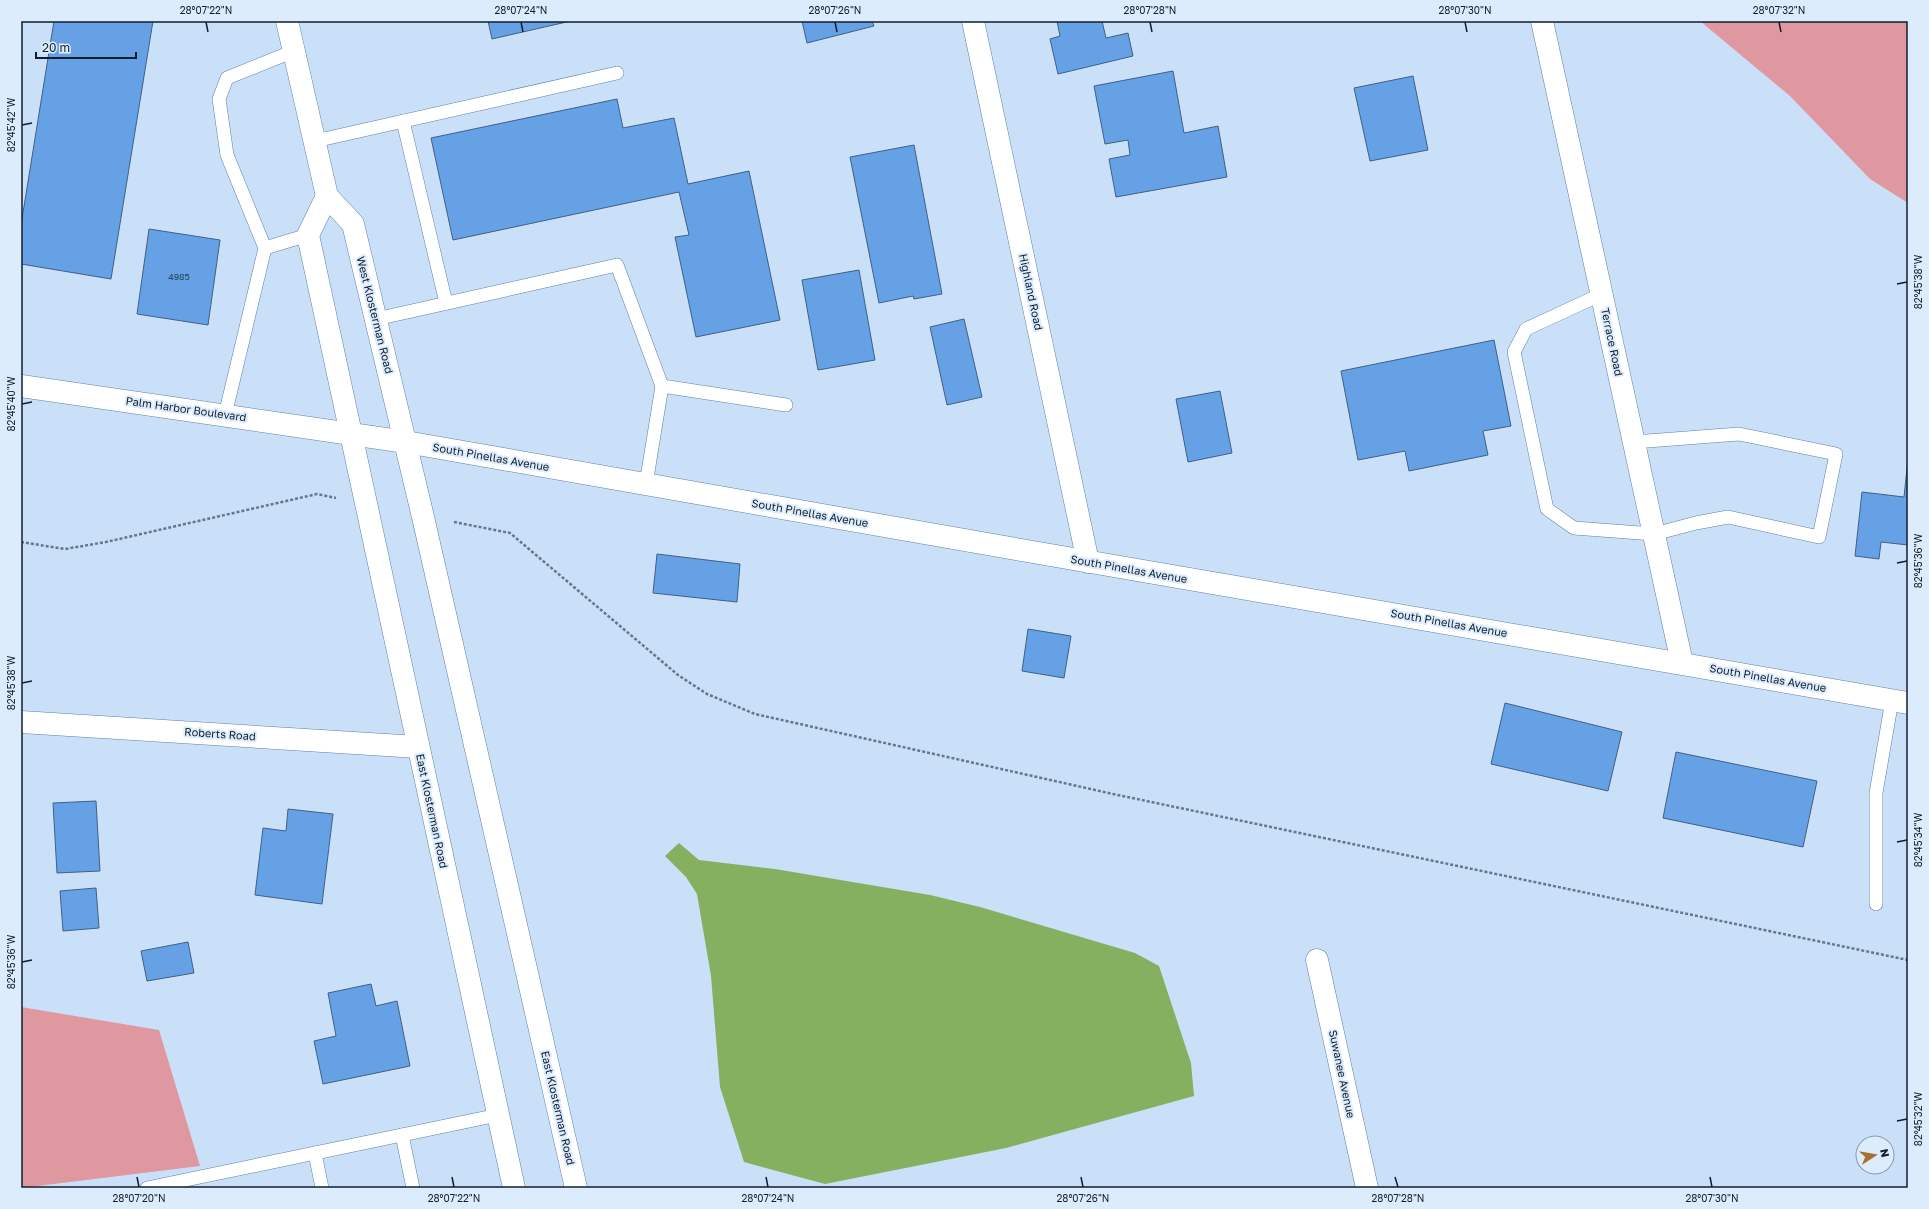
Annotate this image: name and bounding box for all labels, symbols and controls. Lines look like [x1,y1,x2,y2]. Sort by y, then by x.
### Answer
text: 28°07'22"N [180,4,232,16]
text: 28°07'24"N [495,4,547,16]
text: 28°07'26"N [809,4,861,16]
text: 28°07'28"N [1124,4,1176,16]
text: 28°07'30"N [1438,4,1492,16]
text: 28°07'32"N [1753,4,1805,16]
scale bar [36,34,136,60]
text: 20 m [42,40,70,55]
text: 82°45'42"W [5,97,17,152]
street label: Highland Road [1017,252,1046,331]
text: 82°45'38"W [1912,254,1924,309]
street label: West Klosterman Road [355,255,396,375]
house number: 4985 [168,271,190,282]
street label: Terrace Road [1599,307,1626,377]
text: 82°45'40"W [5,376,17,432]
street label: Palm Harbor Boulevard [125,394,247,423]
street label: South Pinellas Avenue [432,440,550,473]
street label: South Pinellas Avenue [751,496,869,529]
text: 82°45'36"W [1912,533,1924,588]
street label: South Pinellas Avenue [1070,552,1188,585]
street label: South Pinellas Avenue [1390,606,1508,639]
text: 82°45'38"W [5,655,17,710]
street label: South Pinellas Avenue [1709,661,1827,694]
street label: Roberts Road [184,725,256,742]
street label: East Klosterman Road [414,753,451,869]
text: 82°45'34"W [1912,812,1924,867]
text: 82°45'36"W [5,934,17,989]
street label: Suwanee Avenue [1327,1029,1358,1119]
street label: East Klosterman Road [539,1050,578,1166]
text: 82°45'32"W [1912,1091,1924,1146]
north arrow [1855,1135,1895,1175]
text: N [1878,1147,1892,1158]
text: 28°07'20"N [113,1192,166,1204]
text: 28°07'22"N [428,1192,480,1204]
text: 28°07'24"N [742,1192,794,1204]
text: 28°07'26"N [1057,1192,1109,1204]
text: 28°07'28"N [1372,1192,1424,1204]
text: 28°07'30"N [1685,1192,1739,1204]

